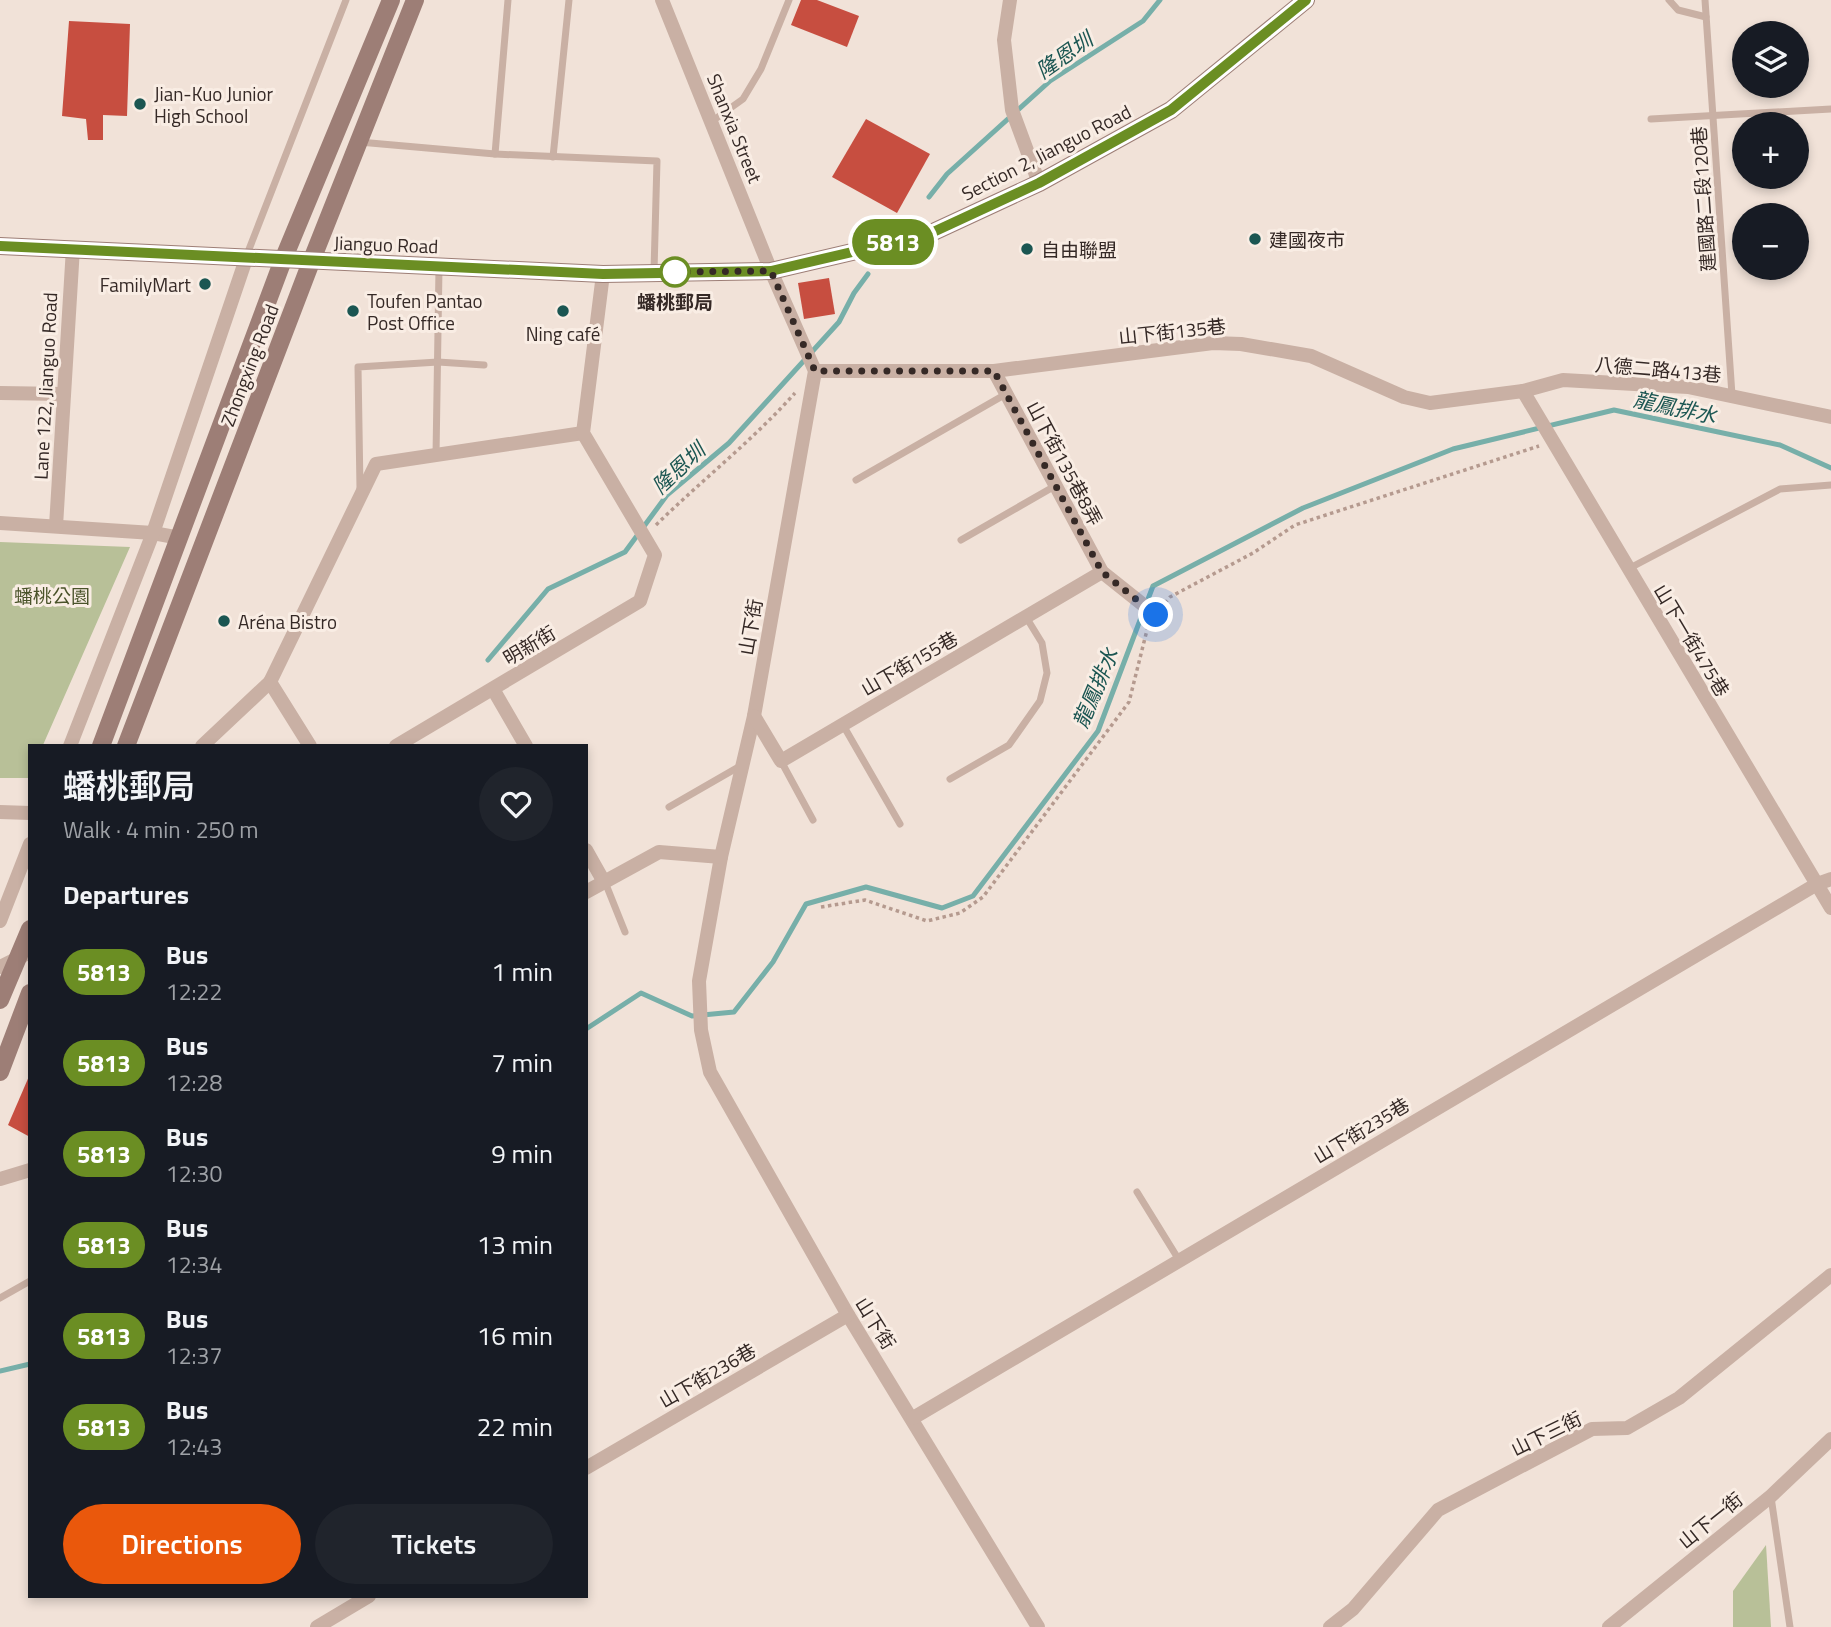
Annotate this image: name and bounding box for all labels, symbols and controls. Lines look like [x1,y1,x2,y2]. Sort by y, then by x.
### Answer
map controls [1732,21,1809,280]
button: layers [1732,21,1809,98]
water label: 隆恩圳 [1029,22,1101,86]
street label: Shanxia Street [700,69,770,187]
place label: Jian-Kuo Junior High School [154,79,274,130]
marker: Jian-Kuo Junior High School [132,96,148,112]
street label: Section 2, Jianguo Road [956,97,1136,207]
button: + [1732,112,1809,189]
street label: 建國路二段120巷 [1683,125,1723,273]
button: − [1732,203,1809,280]
line badge: 5813 [844,219,942,265]
text: 5813 [866,224,920,260]
place label: 建國夜市 [1269,225,1345,254]
street label: Jianguo Road [333,228,439,260]
marker: 建國夜市 [1247,231,1263,247]
place label: 自由聯盟 [1041,235,1117,264]
marker: 自由聯盟 [1019,241,1035,257]
marker: 蟠桃郵局 [660,257,690,287]
place label: FamilyMart [100,270,191,299]
marker: FamilyMart [197,276,213,292]
place label: Toufen Pantao Post Office [367,286,483,337]
place label: 蟠桃郵局 [637,287,713,316]
street label: Lane 122, Jianguo Road [26,292,64,480]
street label: Zhongxing Road [212,300,286,430]
marker: Toufen Pantao Post Office [345,303,361,319]
marker: Ning café [555,303,571,319]
street label: 山下街135巷 [1117,311,1227,351]
place label: Ning café [526,319,600,348]
street label: 八德二路413巷 [1594,349,1722,389]
water label: 龍鳳排水 [1631,383,1720,432]
street label: 山下街135巷8弄 [1020,395,1110,531]
water label: 隆恩圳 [644,433,714,501]
street label: 山下一街475巷 [1647,578,1737,702]
park label: 蟠桃公園 [14,581,90,610]
street label: 山下街 [731,596,769,658]
your location [1138,597,1173,632]
place label: Aréna Bistro [238,607,337,636]
marker: Aréna Bistro [216,613,232,629]
street label: 明新街 [497,618,561,672]
street label: 山下街155巷 [855,623,963,703]
water label: 龍鳳排水 [1064,642,1127,733]
text: 蟠桃郵局 [63,761,195,811]
button: heart [479,767,553,841]
text: Walk · 4 min · 250 m [63,812,259,847]
text: Departures [63,875,189,914]
text: Bus [166,935,208,974]
text: 1 min [491,952,553,991]
text: 5813 [77,954,131,990]
text: 12:22 [166,974,222,1009]
text: Bus [166,1026,208,1065]
text: 7 min [491,1043,553,1082]
text: 5813 [77,1045,131,1081]
text: 12:28 [166,1065,222,1100]
street label: 山下街235巷 [1307,1090,1415,1170]
text: Bus [166,1117,208,1156]
text: 9 min [491,1134,553,1173]
text: 5813 [77,1136,131,1172]
text: 12:30 [166,1156,222,1191]
text: Bus [166,1208,208,1247]
text: 13 min [477,1225,553,1264]
text: 5813 [77,1227,131,1263]
text: 12:34 [166,1247,222,1282]
street label: 山下街 [849,1291,903,1355]
text: Bus [166,1299,208,1338]
text: 16 min [477,1316,553,1355]
text: 5813 [77,1318,131,1354]
street label: 山下街236巷 [653,1335,761,1415]
text: 12:37 [166,1338,222,1373]
text: Bus [166,1390,208,1429]
street label: 山下三街 [1505,1403,1587,1463]
text: 22 min [477,1407,553,1446]
text: 5813 [77,1409,131,1445]
text: 12:43 [166,1429,222,1464]
street label: 山下一街 [1671,1485,1749,1555]
button: Directions [63,1504,301,1584]
button: Tickets [315,1504,553,1584]

